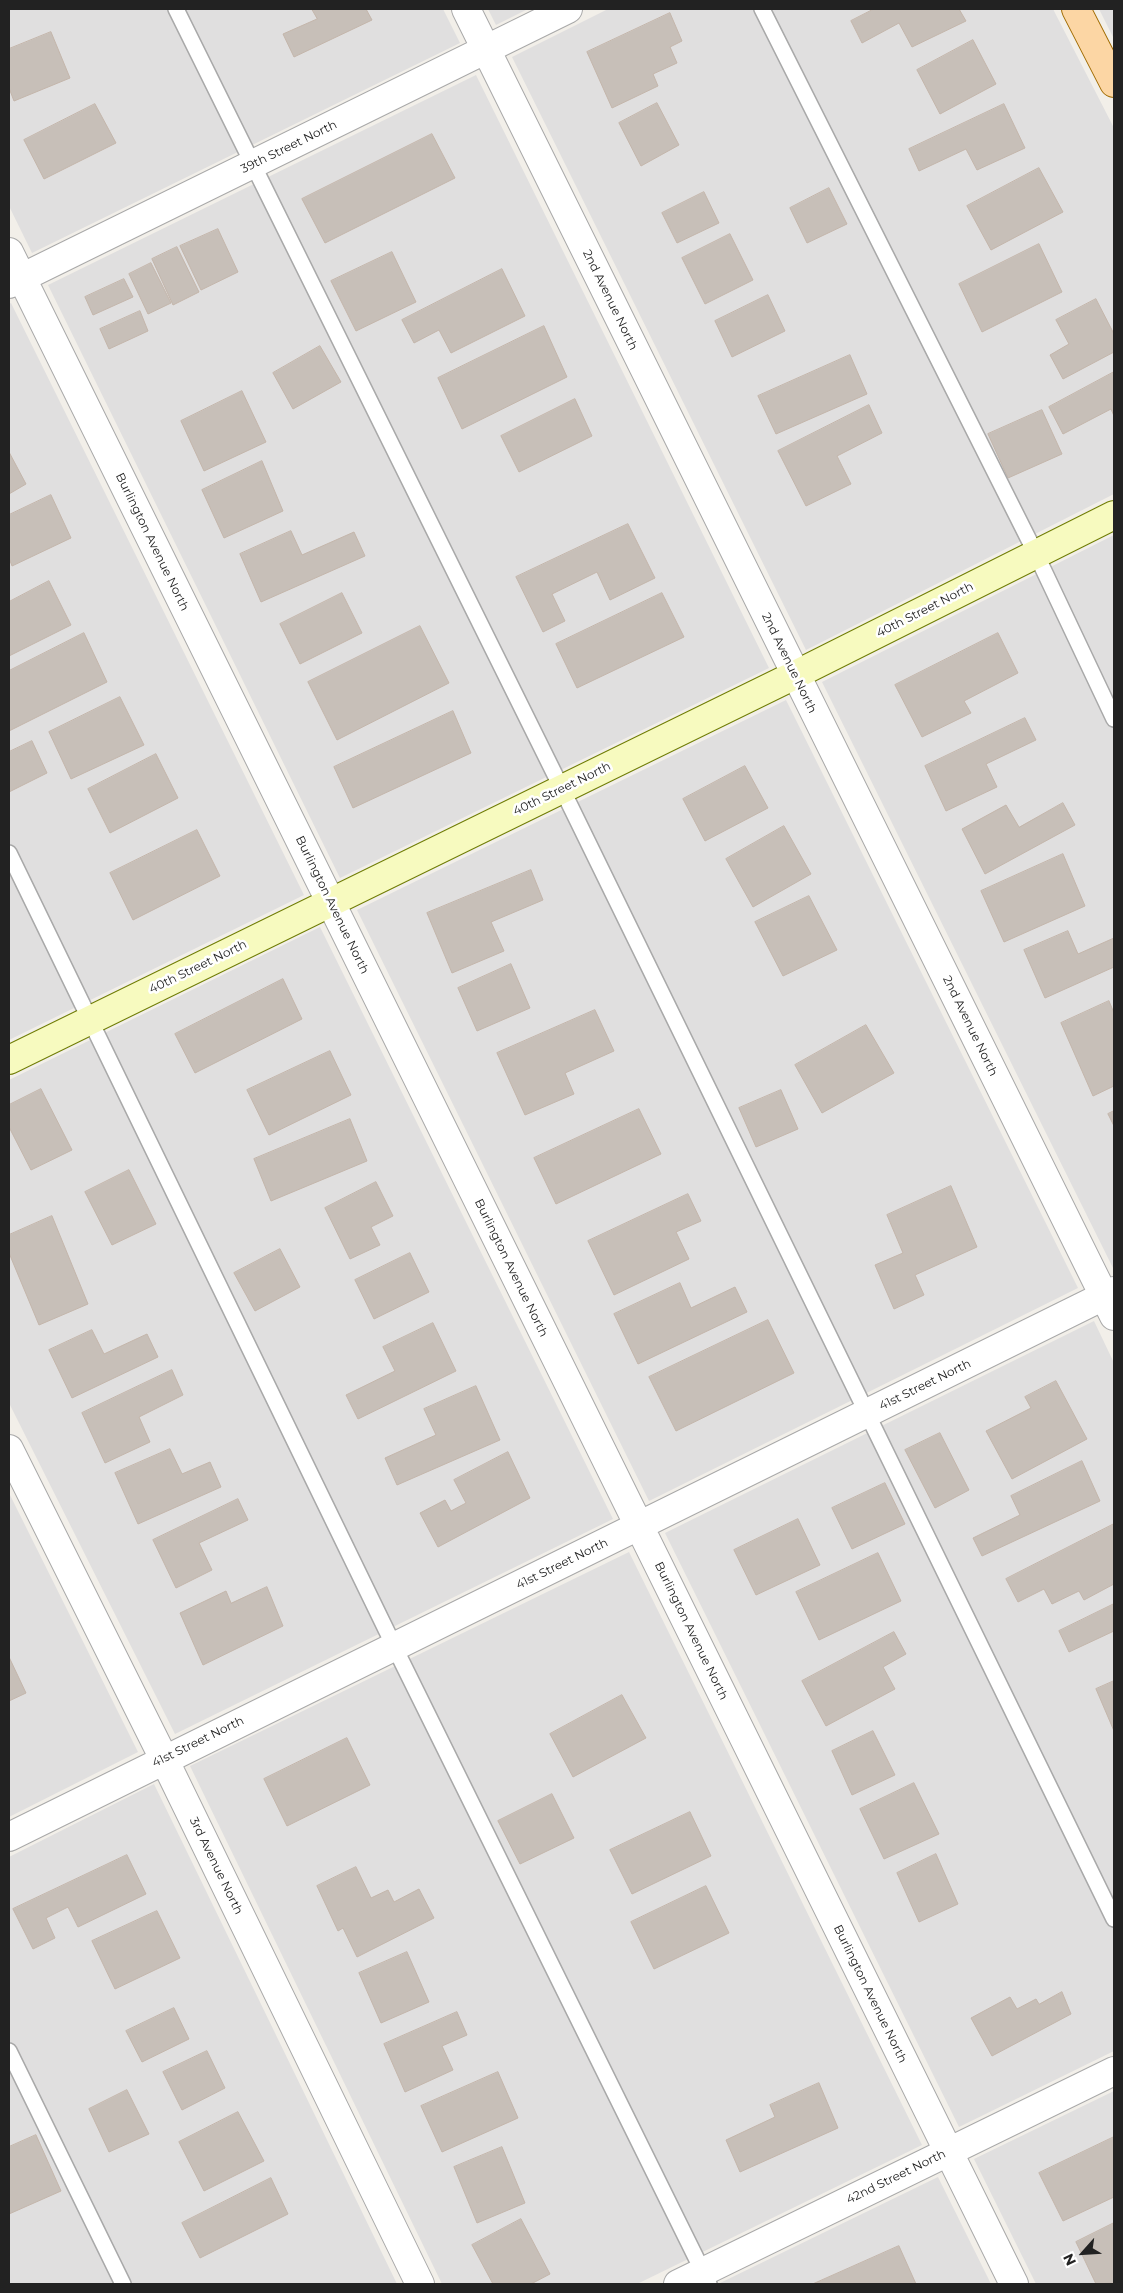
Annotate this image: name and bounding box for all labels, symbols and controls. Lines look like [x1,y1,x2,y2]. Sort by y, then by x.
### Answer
street label: 39th Street North [239,118,339,176]
street label: 2nd Avenue North [579,247,641,353]
street label: Burlington Avenue North [112,471,192,613]
street label: 40th Street North [874,579,976,641]
street label: 2nd Avenue North [758,610,820,716]
street label: 40th Street North [511,759,613,819]
street label: Burlington Avenue North [292,834,372,976]
street label: 40th Street North [147,937,249,997]
street label: 2nd Avenue North [939,973,1001,1079]
street label: Burlington Avenue North [471,1197,551,1339]
street label: 41st Street North [877,1356,973,1414]
street label: 41st Street North [514,1535,610,1593]
street label: Burlington Avenue North [651,1560,731,1702]
street label: 41st Street North [150,1713,246,1771]
street label: 3rd Avenue North [186,1815,246,1917]
street label: Burlington Avenue North [830,1923,910,2065]
street label: 42nd Street North [844,2147,948,2207]
north arrow [1058,2228,1108,2278]
text: N [1059,2251,1080,2269]

